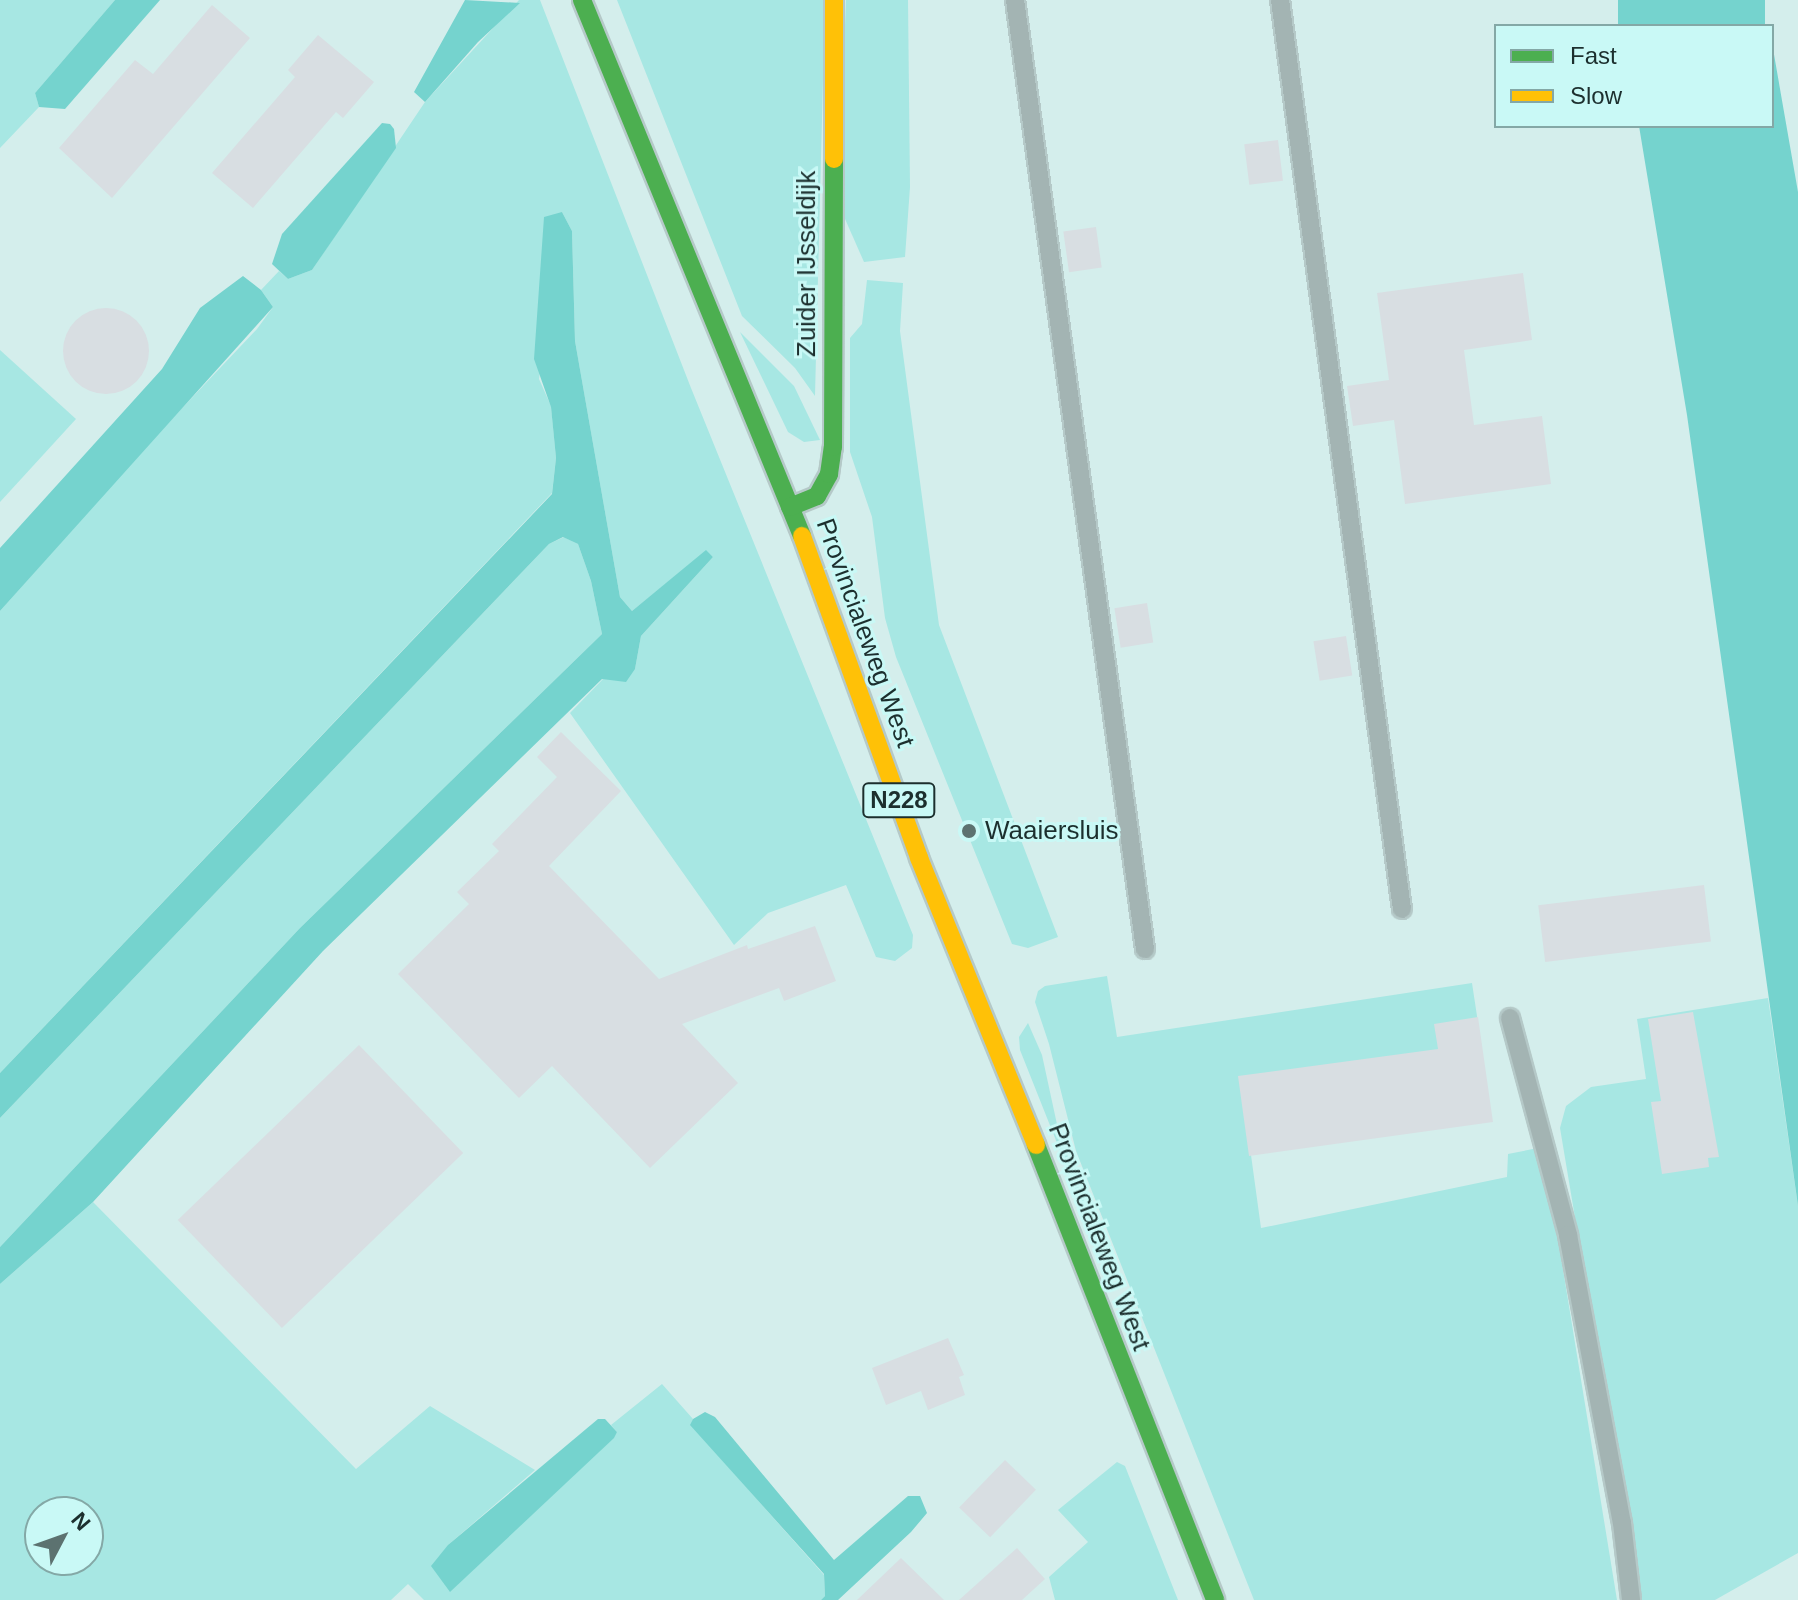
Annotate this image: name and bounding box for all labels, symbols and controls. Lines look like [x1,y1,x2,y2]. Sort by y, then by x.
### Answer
legend [1494,24,1774,128]
text: Fast [1570,42,1617,69]
text: Slow [1570,82,1622,109]
street label: Zuider IJsseldijk [791,171,823,357]
street label: Provincialeweg West [809,515,921,751]
road number: N228 [861,780,937,820]
place label: Waaiersluis [985,815,1118,847]
marker: Waaiersluis [960,822,978,840]
street label: Provincialeweg West [1041,1119,1157,1355]
north arrow [24,1496,104,1576]
text: N [66,1507,96,1535]

